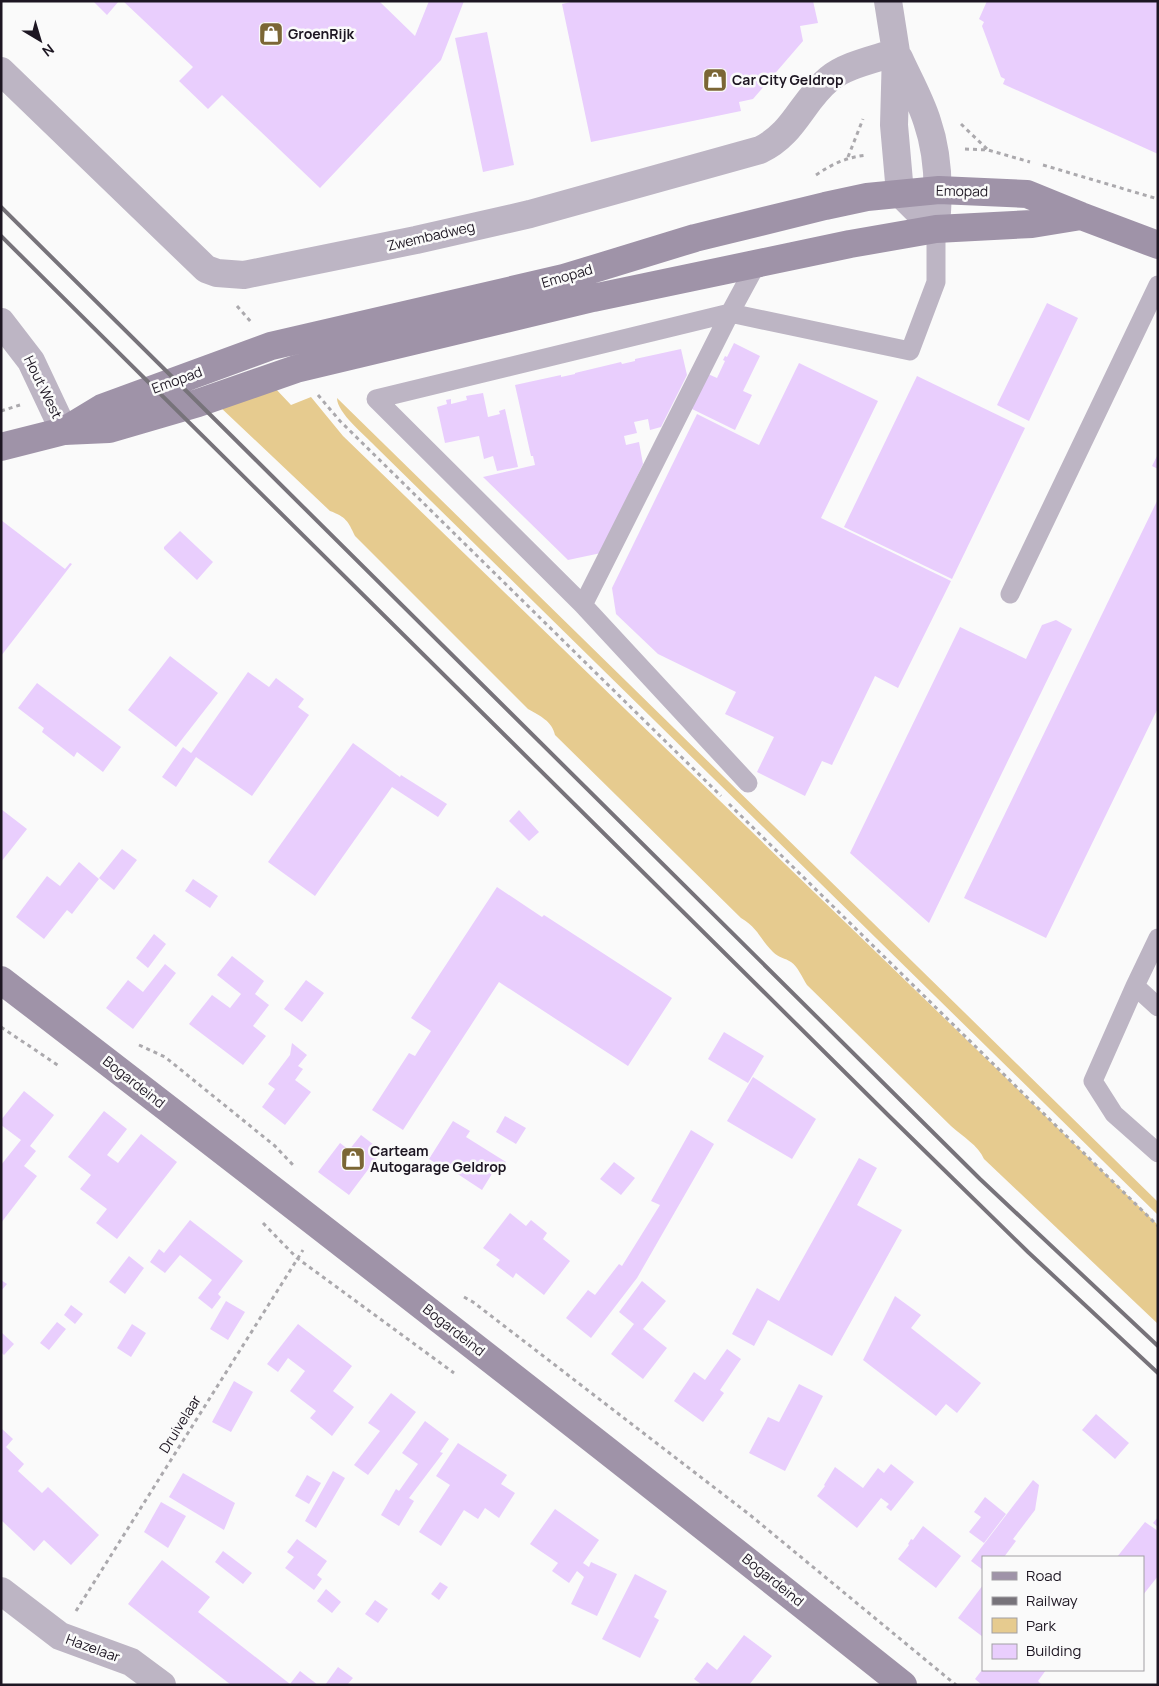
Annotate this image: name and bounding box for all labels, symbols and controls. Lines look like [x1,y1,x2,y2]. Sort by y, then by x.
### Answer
north arrow [15,15,65,65]
shop icon: GroenRijk [258,21,284,47]
place label: GroenRijk [288,24,355,43]
text: N [38,40,58,61]
shop icon: Car City Geldrop [702,67,728,93]
place label: Car City Geldrop [732,70,844,89]
street label: Emopad [936,181,988,200]
street label: Zwembadweg [385,216,477,255]
street label: Emopad [539,259,595,292]
street label: Hout West [20,352,67,422]
street label: Emopad [149,362,205,397]
street label: Bogardeind [99,1051,169,1112]
place label: Carteam Autogarage Geldrop [370,1141,507,1176]
shop icon: Carteam Autogarage Geldrop [340,1146,366,1172]
street label: Bogardeind [419,1299,489,1360]
street label: Druivelaar [154,1391,205,1456]
street label: Bogardeind [739,1549,808,1610]
legend [982,1556,1144,1671]
text: Road [1026,1565,1062,1586]
text: Railway [1026,1590,1078,1611]
text: Park [1026,1615,1056,1636]
street label: Hazelaar [63,1629,123,1666]
text: Building [1026,1640,1081,1661]

